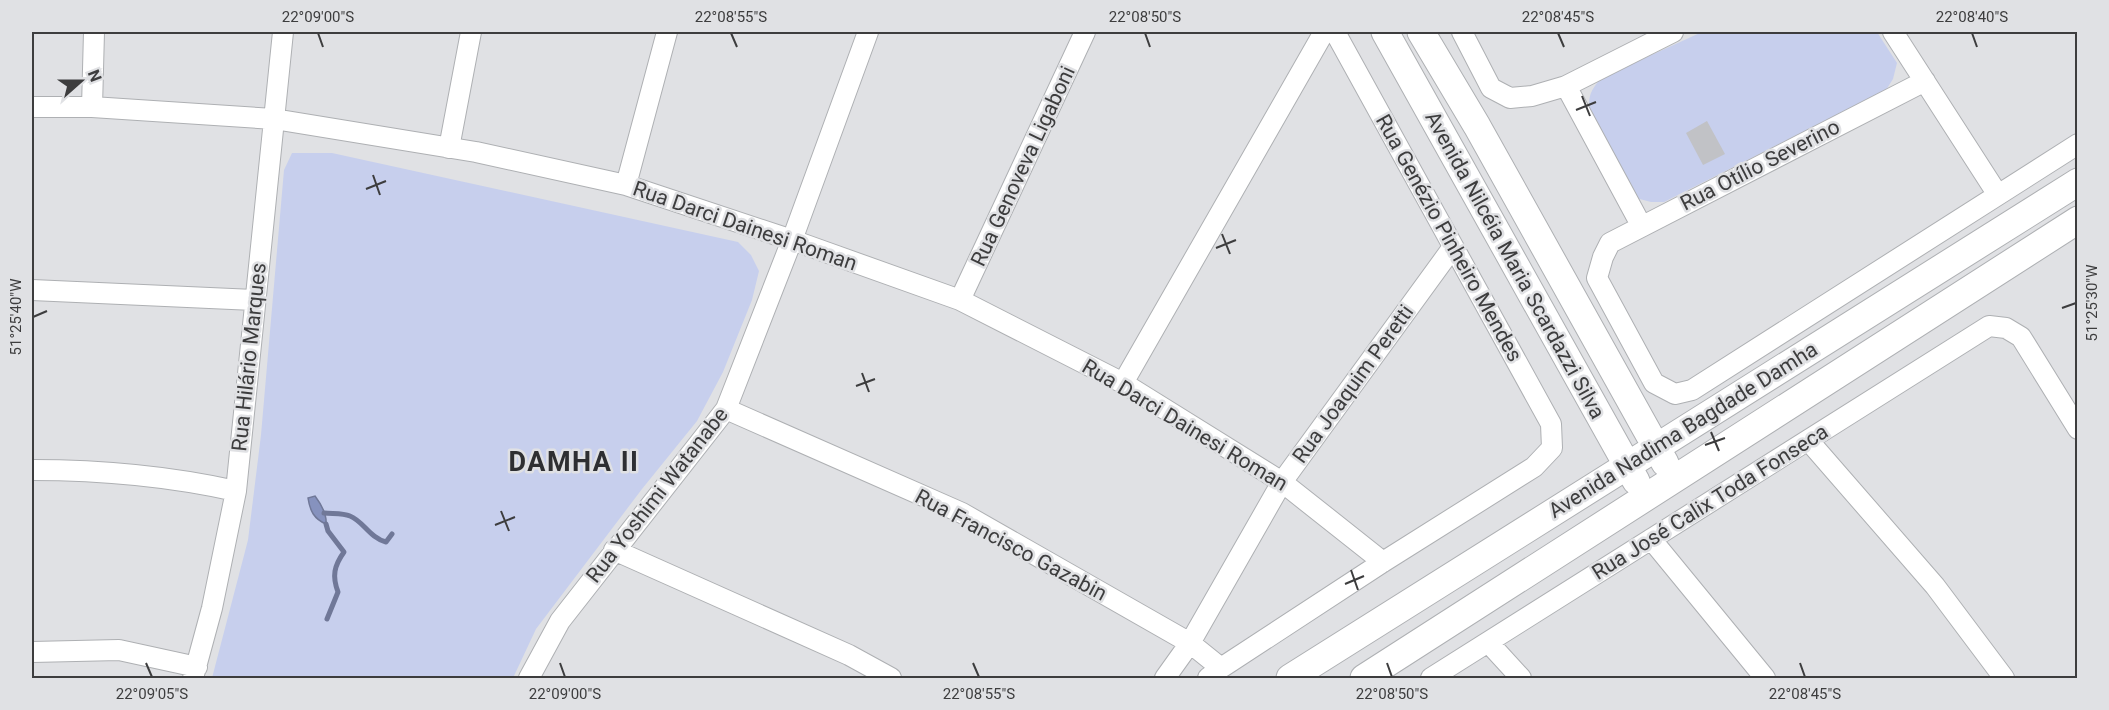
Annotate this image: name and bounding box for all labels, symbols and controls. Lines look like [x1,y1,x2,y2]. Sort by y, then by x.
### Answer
text: 22°09'00"S [282,8,354,26]
text: 22°08'55"S [695,8,767,26]
text: 22°08'50"S [1109,8,1181,26]
text: 22°08'45"S [1522,8,1594,26]
text: 22°08'40"S [1936,8,2008,26]
north arrow [51,51,111,111]
street label: Rua Genoveva Ligaboni [966,62,1080,270]
text: N [84,67,105,84]
street label: Avenida Nilcéia Maria Scardazzi Silva [1420,107,1610,423]
street label: Rua Genézio Pinheiro Mendes [1371,110,1527,366]
street label: Rua Otílio Severino [1676,114,1844,216]
street label: Rua Darci Dainesi Roman [630,176,860,276]
street label: Rua Hilário Marques [227,262,271,452]
text: 51°25'30"W [2083,265,2101,341]
text: 51°25'40"W [7,279,25,355]
street label: Rua Joaquim Peretti [1288,300,1418,468]
street label: Avenida Nadima Bagdade Damha [1544,337,1822,523]
street label: Rua Darci Dainesi Roman [1078,354,1292,496]
street label: Rua Yoshimi Watanabe [581,403,733,587]
street label: Rua José Calix Toda Fonseca [1588,419,1832,585]
district label: DAMHA II [509,446,640,478]
street label: Rua Francisco Gazabin [911,484,1111,606]
text: 22°09'05"S [116,685,188,703]
text: 22°09'00"S [529,685,601,703]
text: 22°08'55"S [943,685,1015,703]
text: 22°08'50"S [1356,685,1428,703]
text: 22°08'45"S [1769,685,1841,703]

